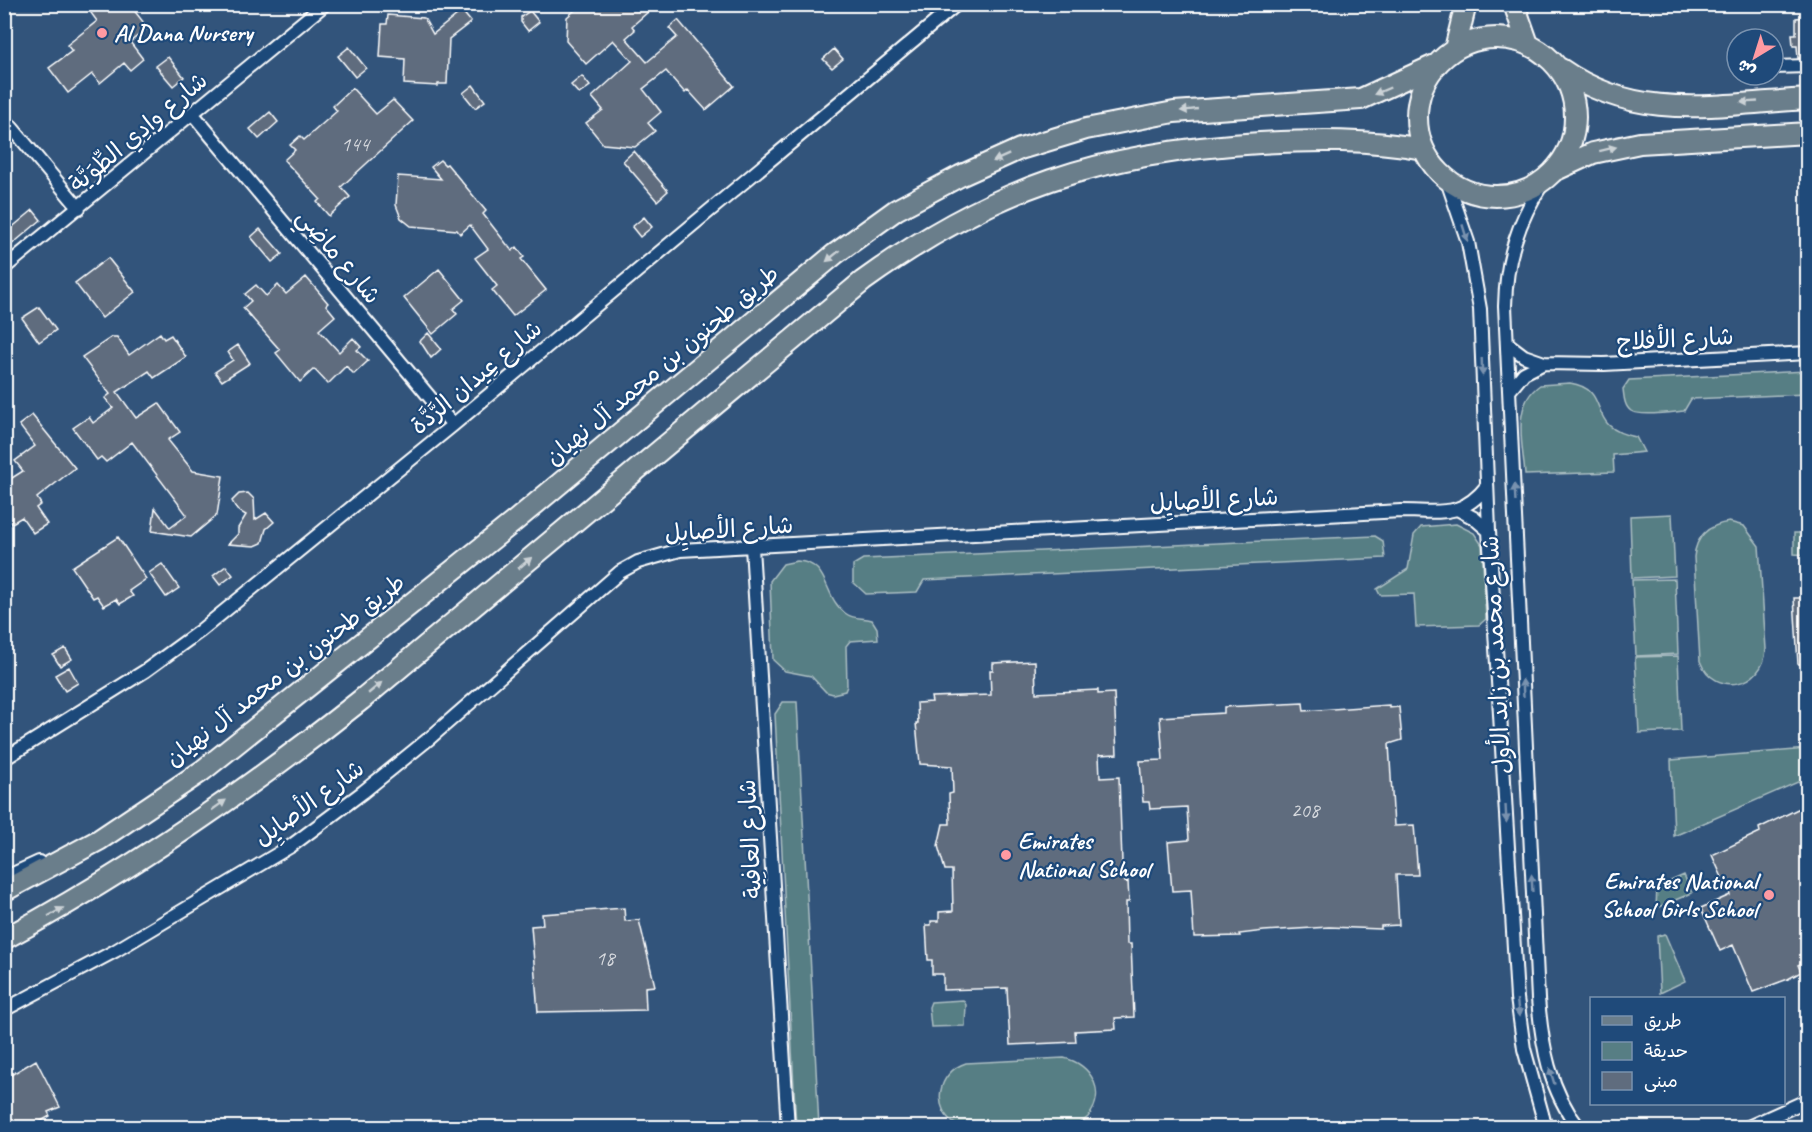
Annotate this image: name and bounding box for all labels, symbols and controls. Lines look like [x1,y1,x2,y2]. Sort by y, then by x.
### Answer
place label: Al Dana Nursery [114,18,255,48]
marker: Al Dana Nursery [95,26,109,40]
north arrow [1725,27,1785,87]
text: ش [1733,55,1759,81]
street label: شارع وادِي الطِّوَيَّة [63,65,215,200]
one-way arrow [1373,86,1391,96]
one-way arrow [1740,97,1759,107]
one-way arrow [1180,105,1199,115]
house number: 144 [341,131,372,157]
one-way arrow [1599,144,1617,154]
one-way arrow [992,154,1010,163]
street label: شارع ماضِي [286,202,388,314]
one-way arrow [1461,225,1470,243]
one-way arrow [825,249,841,262]
street label: طريق طحنون بن محمد آل نهيان [539,258,786,473]
street label: شارع عِيدان الرَّدَّة [404,313,549,442]
street label: شارع الأفلاج [1615,319,1735,359]
one-way arrow [1478,358,1487,377]
street label: شارع الأصايِل [1149,480,1279,522]
one-way arrow [1510,484,1519,503]
street label: شارع الأصايِل [663,508,795,552]
street label: شارع محمد بن زايد الأول [1473,535,1519,775]
one-way arrow [517,557,532,570]
street label: طريق طحنون بن محمد آل نهيان [159,567,412,774]
one-way arrow [1519,679,1528,698]
one-way arrow [367,682,382,695]
street label: شارع الأصايِل [247,751,372,856]
street label: شارع العافِية [732,778,770,899]
house number: 208 [1291,797,1322,823]
one-way arrow [211,799,227,811]
one-way arrow [1501,804,1510,823]
place label: Emirates National School [1018,826,1154,884]
marker: Emirates National School [999,848,1013,862]
place label: Emirates National School Girls School [1601,866,1762,924]
one-way arrow [1528,873,1537,892]
marker: Emirates National School Girls School [1762,888,1776,902]
one-way arrow [48,906,64,917]
house number: 18 [596,945,617,971]
legend [1590,997,1785,1105]
one-way arrow [1513,999,1523,1018]
text: طريق [1644,1010,1682,1032]
text: حديقة [1644,1040,1688,1062]
one-way arrow [1547,1067,1556,1085]
text: مبنى [1644,1070,1678,1092]

